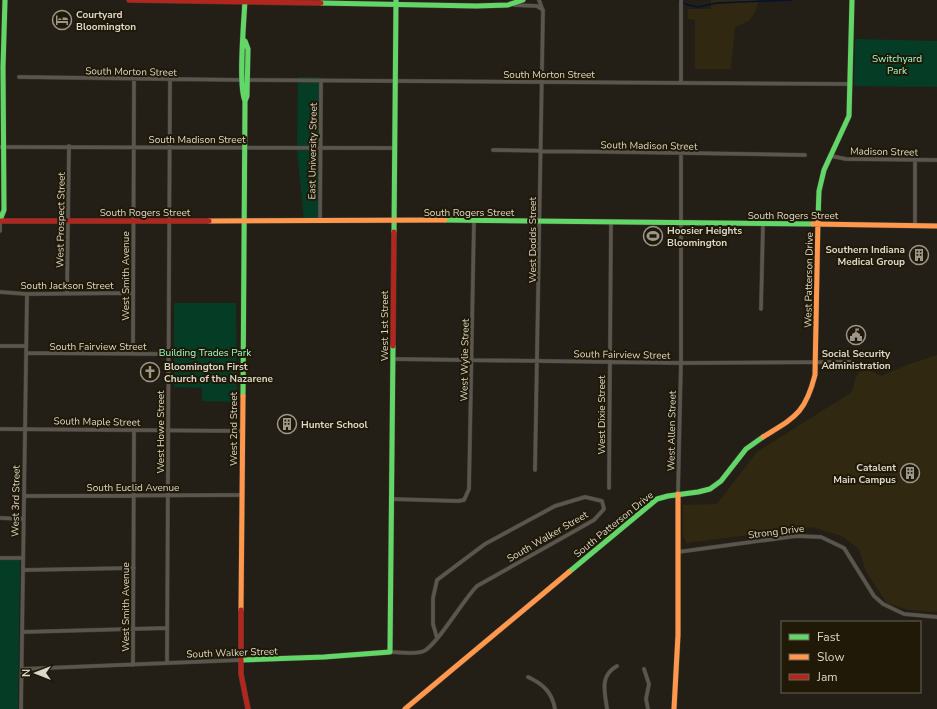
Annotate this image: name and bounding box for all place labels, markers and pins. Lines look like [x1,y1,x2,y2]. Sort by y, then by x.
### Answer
place label: Courtyard Bloomington [76,8,136,34]
hotel icon: Courtyard Bloomington [51,9,73,31]
place label: Hoosier Heights Bloomington [667,224,742,250]
sports icon: Hoosier Heights Bloomington [642,225,664,247]
place label: Southern Indiana Medical Group [826,243,905,269]
building icon: Southern Indiana Medical Group [908,244,930,266]
public building icon: Social Security Administration [845,324,867,346]
place label: Social Security Administration [821,347,891,373]
place label: Bloomington First Church of the Nazarene [164,360,274,386]
church icon: Bloomington First Church of the Nazarene [139,361,161,383]
building icon: Hunter School [276,413,298,435]
place label: Hunter School [301,418,369,432]
place label: Catalent Main Campus [833,461,896,487]
building icon: Catalent Main Campus [899,462,921,484]

